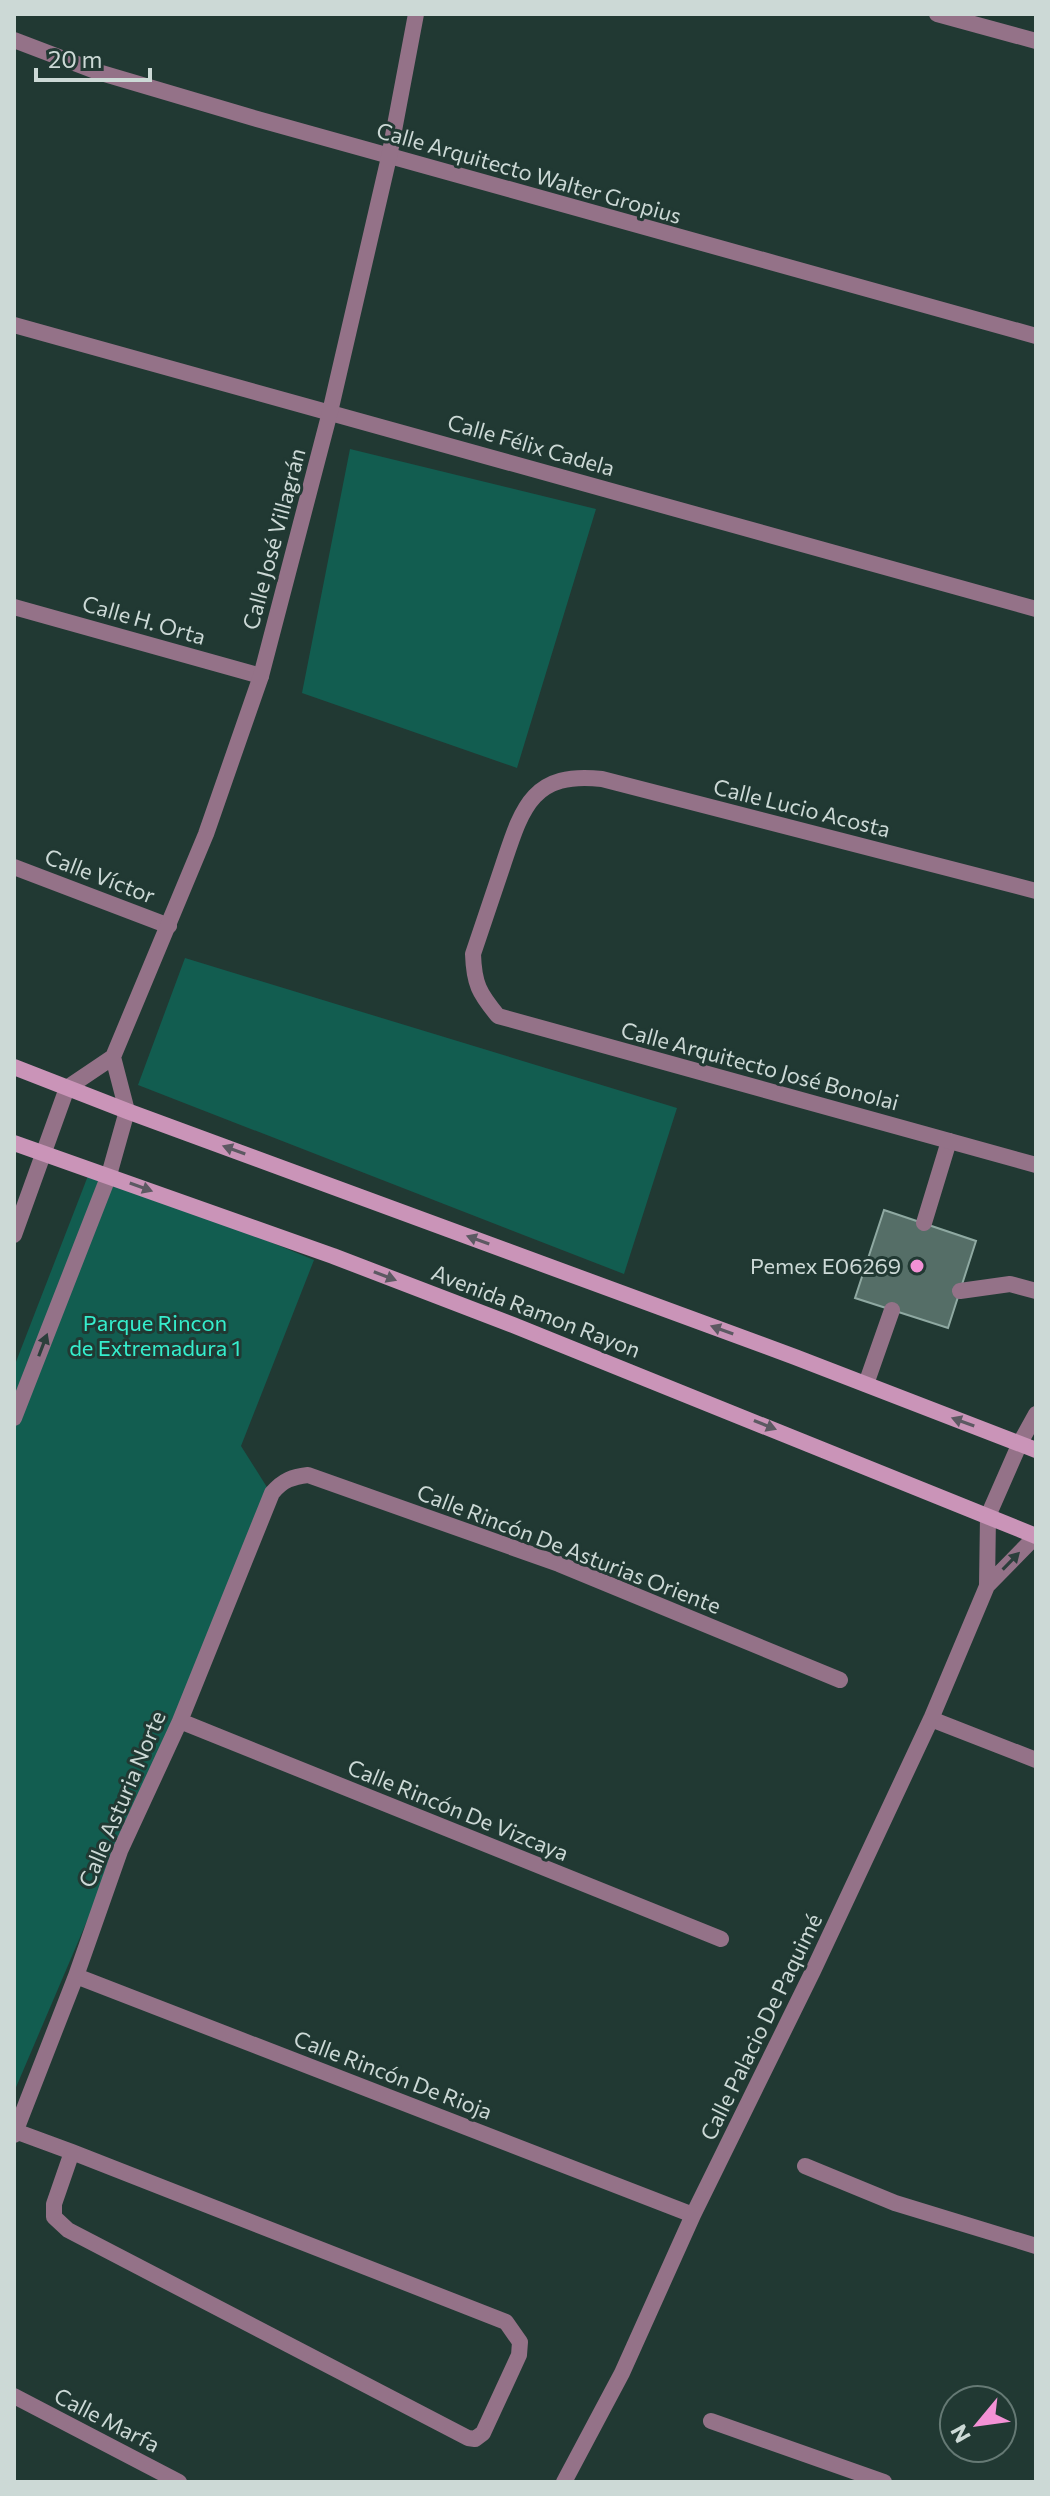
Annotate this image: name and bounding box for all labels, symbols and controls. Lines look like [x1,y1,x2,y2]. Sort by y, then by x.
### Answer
scale bar [36,32,150,82]
text: 20 m [48,44,102,73]
street label: Calle Arquitecto Walter Gropius [374,116,685,229]
street label: Calle Félix Cadela [445,408,618,481]
street label: Calle José Villagrán [236,445,311,633]
street label: Calle H. Orta [79,589,209,650]
street label: Calle Lucio Acosta [711,772,893,843]
street label: Calle Víctor [41,842,159,909]
street label: Calle Arquitecto José Bonolai [618,1015,902,1116]
one-way arrow [222,1144,246,1156]
one-way arrow [129,1181,153,1193]
one-way arrow [466,1233,490,1246]
place label: Pemex E06269 [750,1252,901,1279]
marker: Pemex E06269 [908,1257,926,1275]
street label: Avenida Ramon Rayon [428,1258,644,1363]
one-way arrow [373,1270,397,1283]
park label: Parque Rincon de Extremadura 1 [69,1309,241,1361]
one-way arrow [710,1323,734,1336]
one-way arrow [36,1333,49,1357]
one-way arrow [951,1415,975,1428]
one-way arrow [753,1419,777,1432]
street label: Calle Rincón De Asturias Oriente [414,1478,725,1619]
one-way arrow [1001,1552,1020,1571]
street label: Calle Asturia Norte [72,1706,171,1891]
street label: Calle Rincón De Vizcaya [344,1753,573,1866]
street label: Calle Palacio De Paquimé [694,1909,827,2145]
street label: Calle Rincón De Rioja [290,2024,496,2125]
street label: Calle Marfa [50,2381,164,2458]
north arrow [938,2384,1018,2464]
text: N [944,2420,976,2448]

